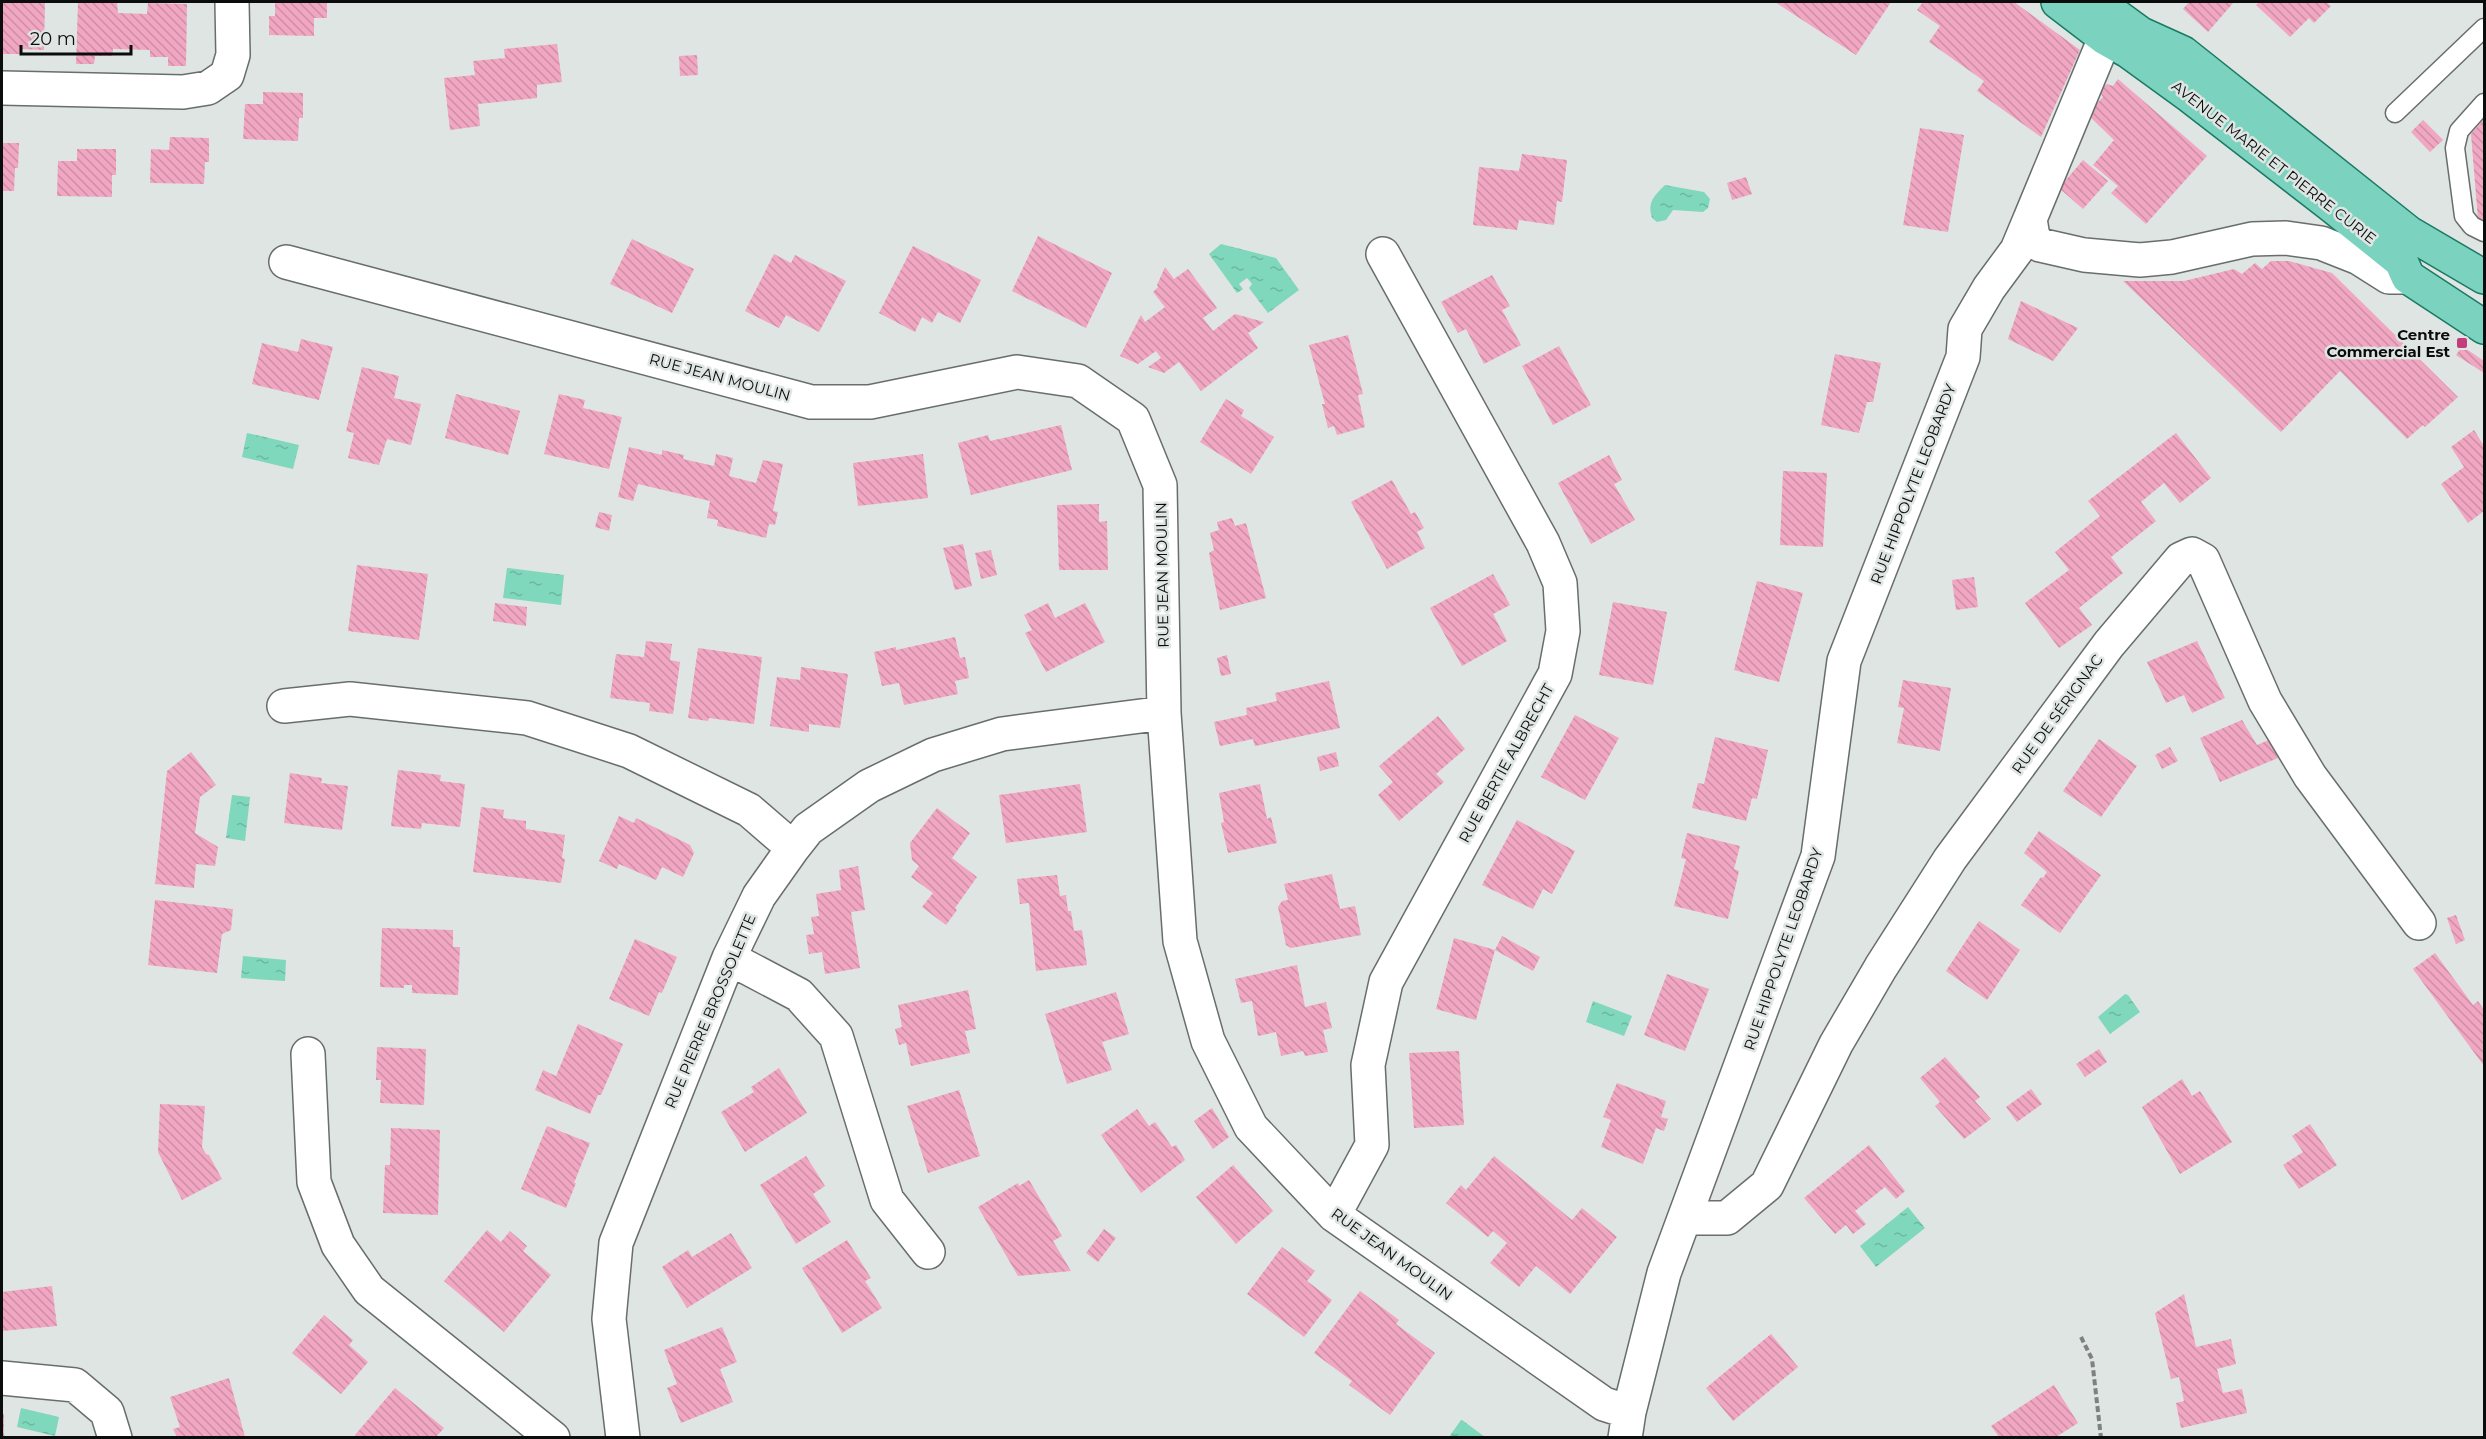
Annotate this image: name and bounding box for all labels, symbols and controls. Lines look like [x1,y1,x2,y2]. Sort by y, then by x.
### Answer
scale bar [21,18,130,56]
text: 20 m [30,28,76,50]
street label: AVENUE MARIE ET PIERRE CURIE [2168,76,2380,248]
place label: Centre Commercial Est [2326,325,2450,361]
marker: Centre Commercial Est [2455,336,2469,350]
street label: RUE JEAN MOULIN [647,349,793,405]
street label: RUE HIPPOLYTE LEOBARDY [1866,381,1960,587]
street label: RUE JEAN MOULIN [1151,502,1173,648]
street label: RUE DE SÉRIGNAC [2007,650,2107,777]
street label: RUE BERTIE ALBRECHT [1454,680,1558,846]
street label: RUE HIPPOLYTE LEOBARDY [1739,845,1827,1053]
street label: RUE PIERRE BROSSOLETTE [660,911,760,1111]
street label: RUE JEAN MOULIN [1328,1204,1456,1304]

